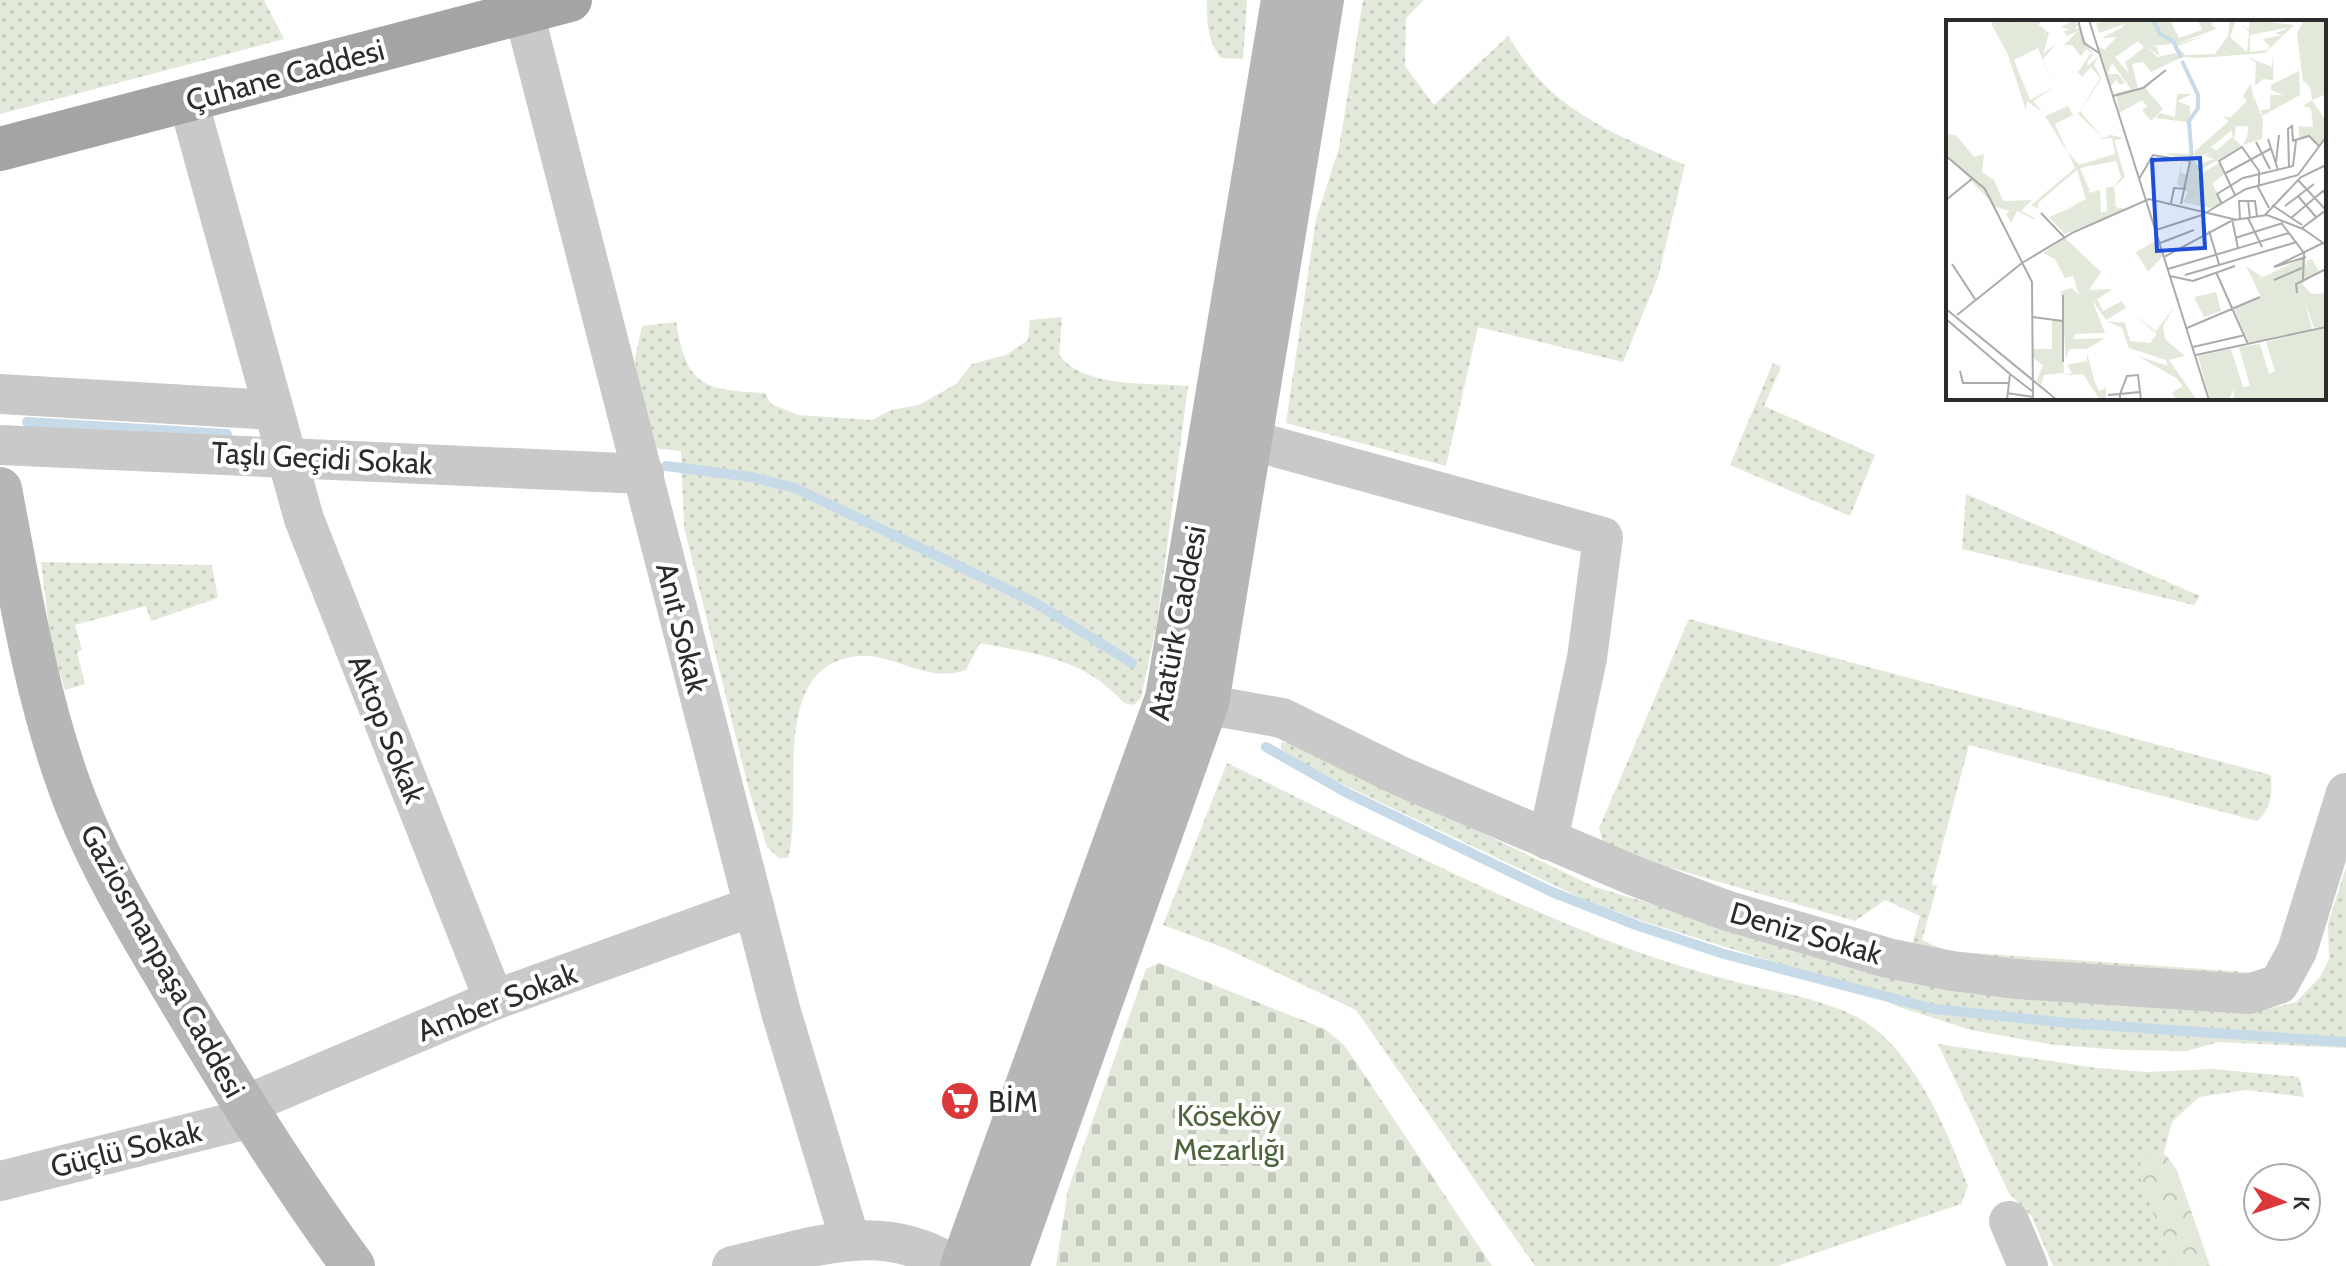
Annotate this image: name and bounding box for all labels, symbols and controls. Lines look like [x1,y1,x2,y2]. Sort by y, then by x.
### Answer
inset map [1946,20,2326,400]
street label: Çuhane Caddesi [182,31,388,119]
street label: Taşlı Geçidi Sokak [210,434,434,482]
street label: Atatürk Caddesi [1140,522,1214,724]
street label: Anıt Sokak [648,559,716,698]
street label: Aktop Sokak [340,649,434,809]
street label: Gaziosmanpaşa Caddesi [73,818,253,1104]
street label: Deniz Sokak [1726,894,1887,972]
street label: Amber Sokak [412,954,583,1049]
supermarket icon: BİM [939,1080,981,1122]
place label: BİM [988,1083,1038,1120]
park label: Köseköy Mezarlığı [1173,1097,1285,1168]
street label: Güçlü Sokak [47,1112,206,1186]
north arrow [2242,1162,2322,1242]
text: K [2288,1195,2315,1211]

